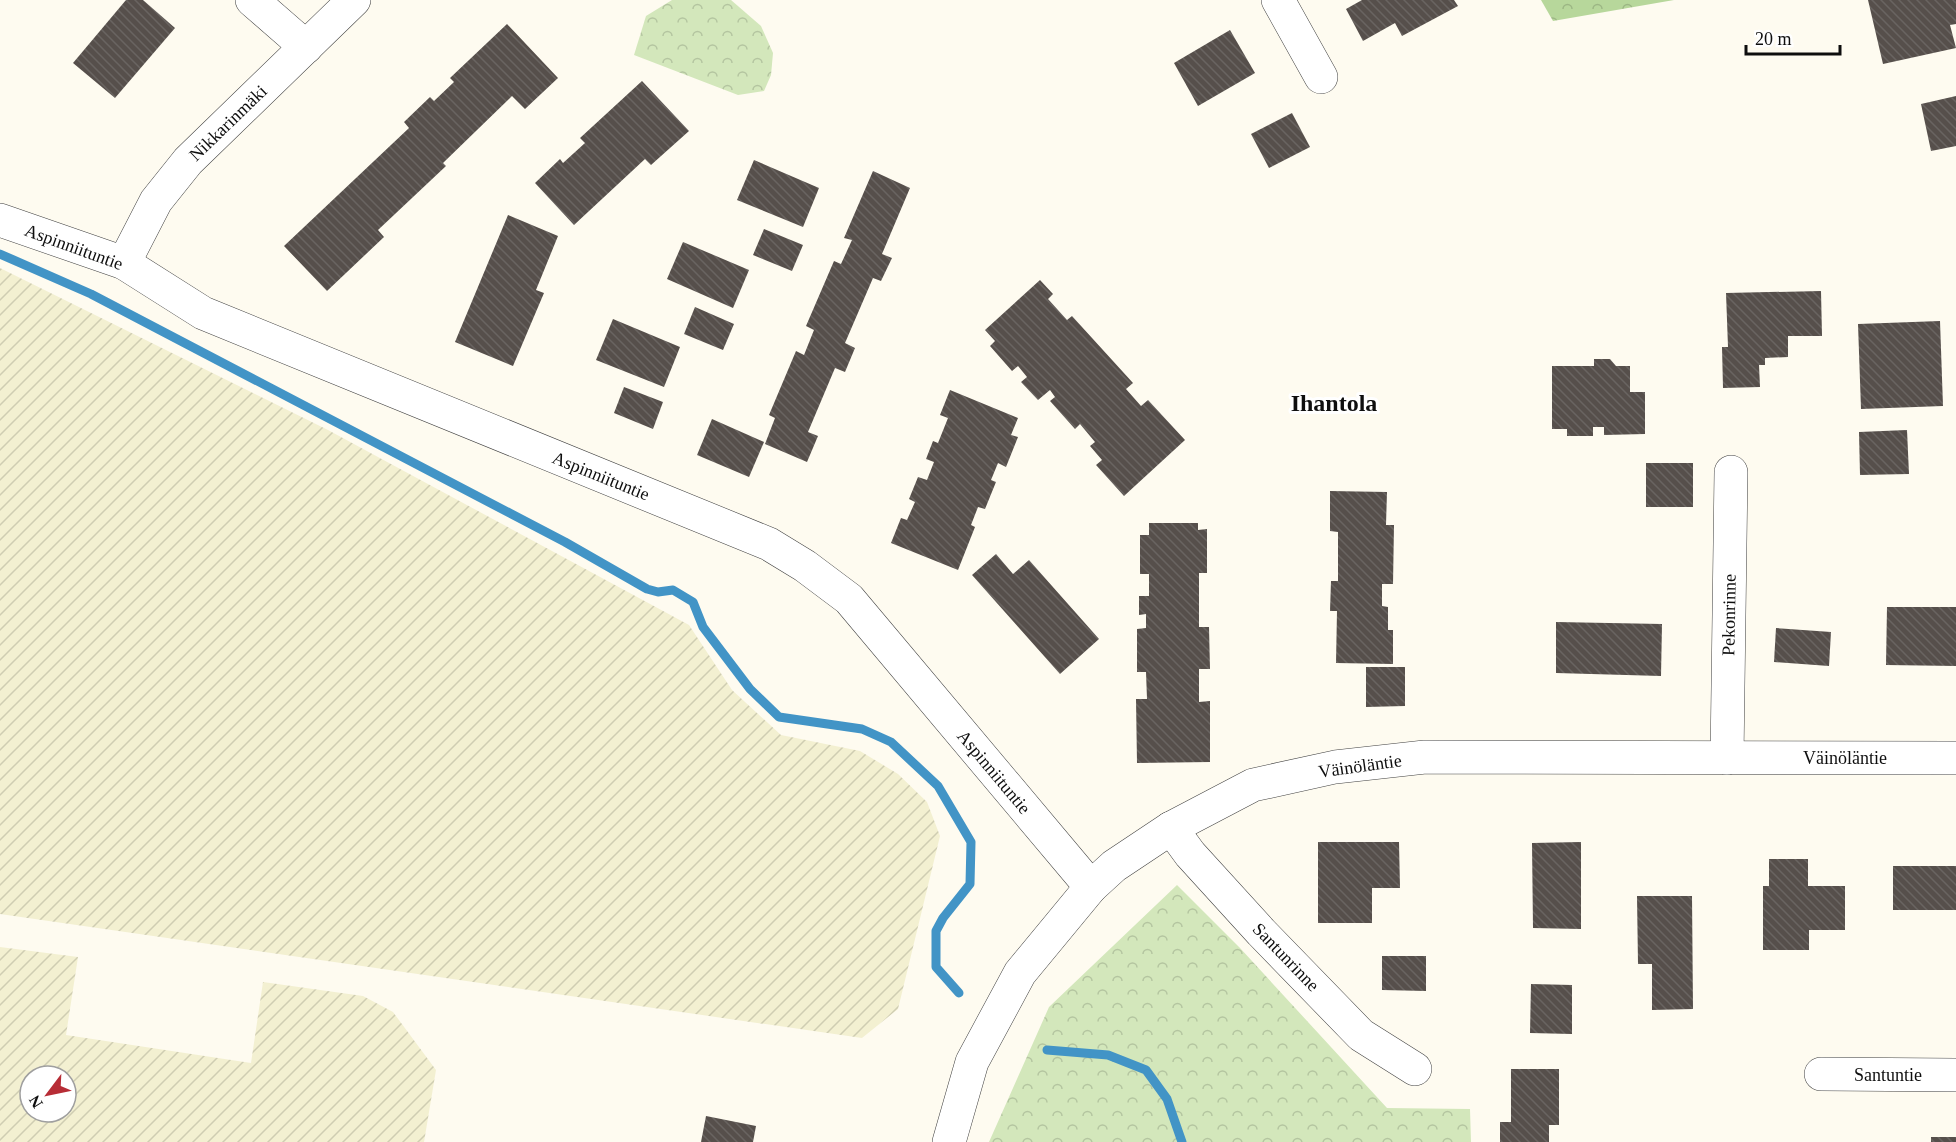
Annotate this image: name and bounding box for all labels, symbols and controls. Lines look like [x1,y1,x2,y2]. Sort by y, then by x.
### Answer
scale bar [1746,18,1840,56]
text: 20 m [1755,29,1792,49]
street label: Nikkarinmäki [185,81,271,165]
street label: Aspinniituntie [22,220,126,274]
district label: Ihantola [1291,390,1377,416]
street label: Aspinniituntie [550,447,653,505]
street label: Pekonrinne [1718,574,1740,656]
street label: Aspinniituntie [953,726,1035,818]
street label: Väinöläntie [1803,748,1887,768]
street label: Väinöläntie [1317,750,1403,782]
street label: Santunrinne [1249,919,1323,995]
north arrow [18,1064,78,1124]
street label: Santuntie [1854,1065,1922,1085]
text: N [25,1092,46,1111]

